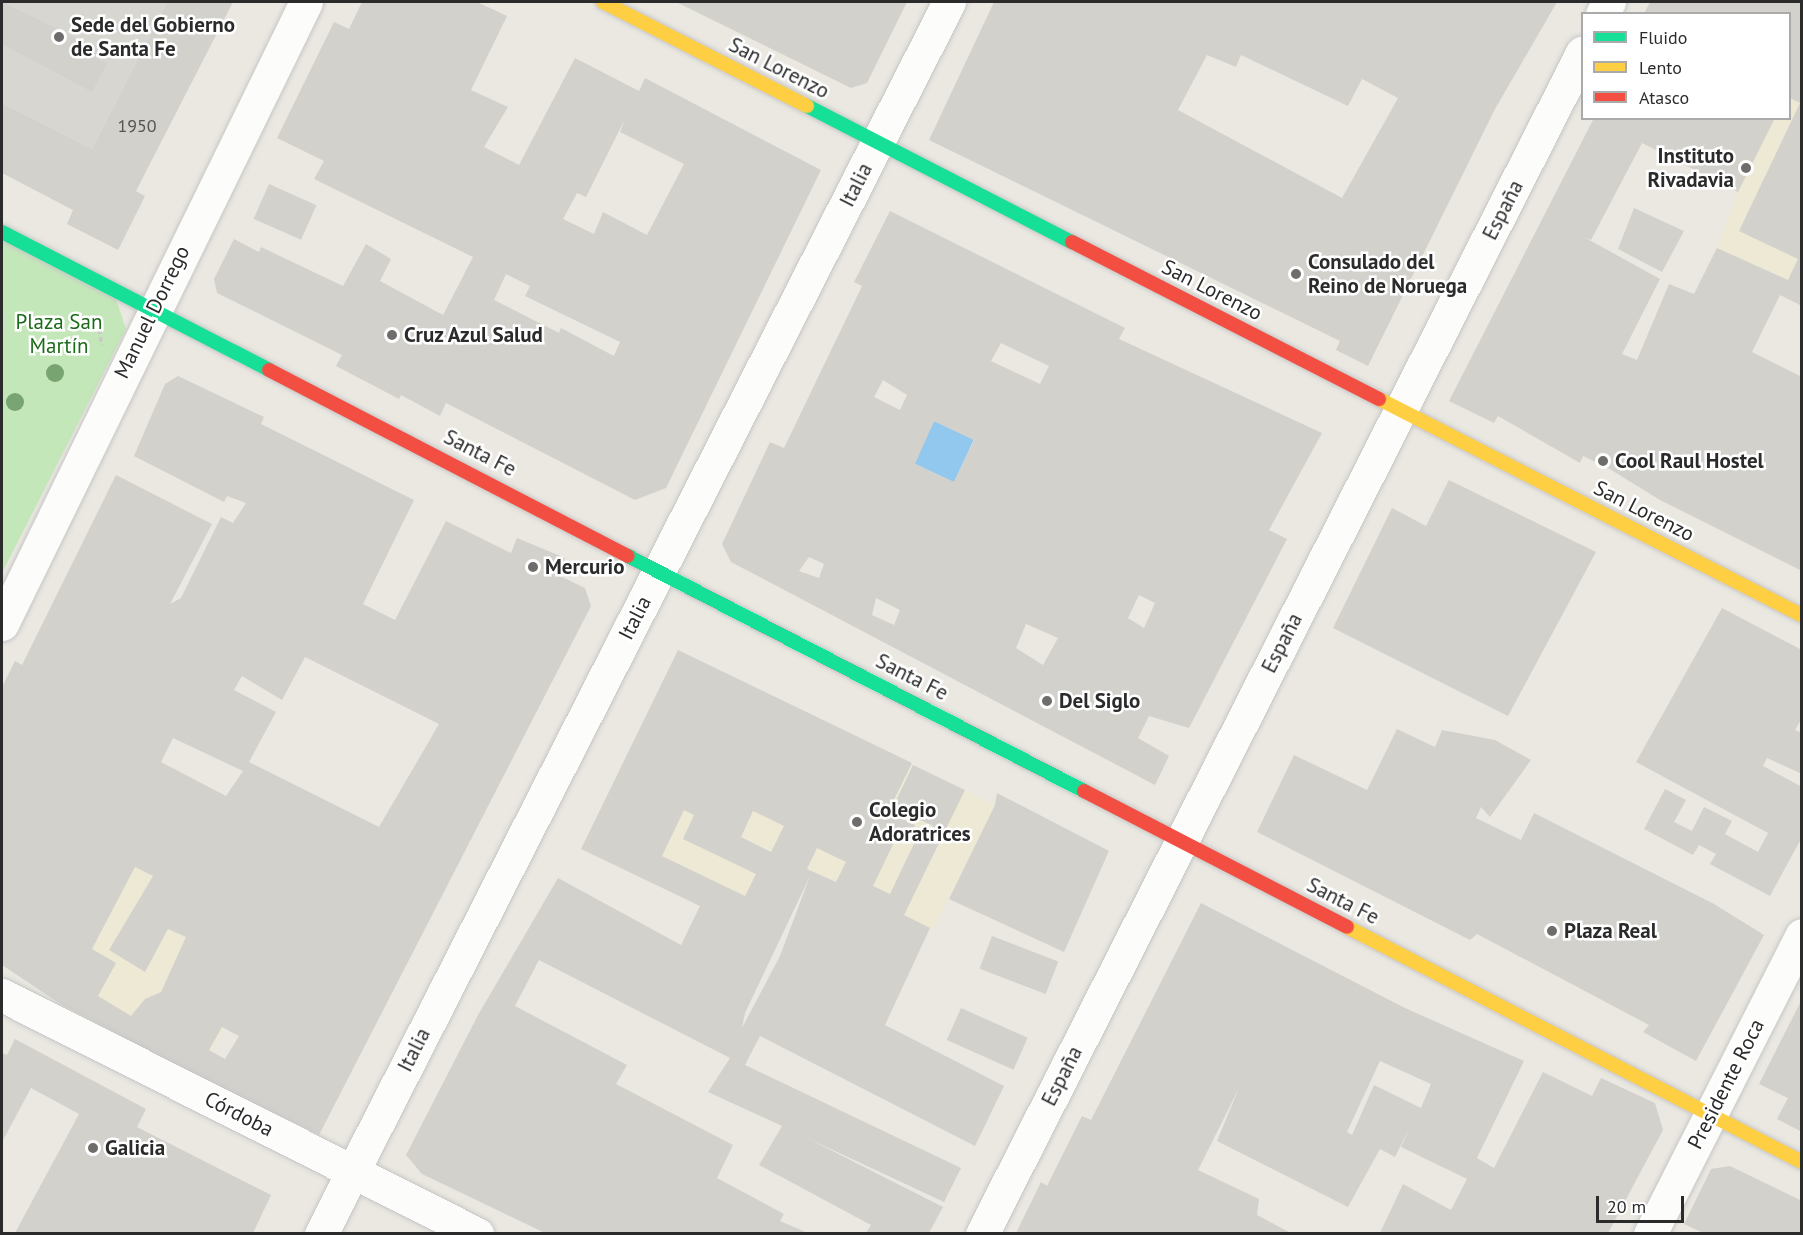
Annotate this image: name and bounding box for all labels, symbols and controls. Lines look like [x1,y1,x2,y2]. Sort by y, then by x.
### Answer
place label: Sede del Gobierno de Santa Fe [71,12,235,62]
legend [1581,12,1791,120]
text: Fluido [1639,26,1687,49]
marker: Sede del Gobierno de Santa Fe [52,30,66,44]
street label: San Lorenzo [725,32,833,104]
text: Lento [1639,56,1682,79]
text: Atasco [1639,86,1689,109]
house number: 1950 [117,115,157,137]
place label: Instituto Rivadavia [1647,143,1734,193]
street label: Italia [834,159,878,211]
marker: Instituto Rivadavia [1739,161,1753,175]
street label: España [1477,176,1529,244]
street label: Manuel Dorrego [109,242,195,382]
place label: Consulado del Reino de Noruega [1308,249,1467,299]
street label: San Lorenzo [1158,254,1266,326]
marker: Consulado del Reino de Noruega [1289,267,1303,281]
park label: Plaza San Martín [16,309,102,359]
place label: Cruz Azul Salud [404,322,544,348]
marker: Cruz Azul Salud [385,328,399,342]
street label: Santa Fe [440,424,520,482]
place label: Cool Raul Hostel [1615,448,1764,474]
marker: Cool Raul Hostel [1596,454,1610,468]
street label: San Lorenzo [1590,475,1698,547]
place label: Mercurio [545,554,625,580]
marker: Mercurio [526,560,540,574]
street label: Italia [613,592,657,644]
street label: España [1256,609,1308,677]
street label: Santa Fe [872,648,952,706]
place label: Del Siglo [1059,688,1140,714]
marker: Del Siglo [1040,694,1054,708]
place label: Colegio Adoratrices [869,797,971,847]
marker: Colegio Adoratrices [850,815,864,829]
street label: Santa Fe [1303,872,1383,930]
place label: Plaza Real [1564,918,1657,944]
marker: Plaza Real [1545,924,1559,938]
street label: Presidente Roca [1682,1015,1770,1153]
street label: Italia [392,1024,436,1076]
street label: España [1036,1042,1088,1110]
street label: Córdoba [200,1086,278,1142]
place label: Galicia [105,1135,165,1161]
marker: Galicia [86,1141,100,1155]
scale bar [1599,1184,1688,1222]
text: 20 m [1607,1195,1646,1218]

